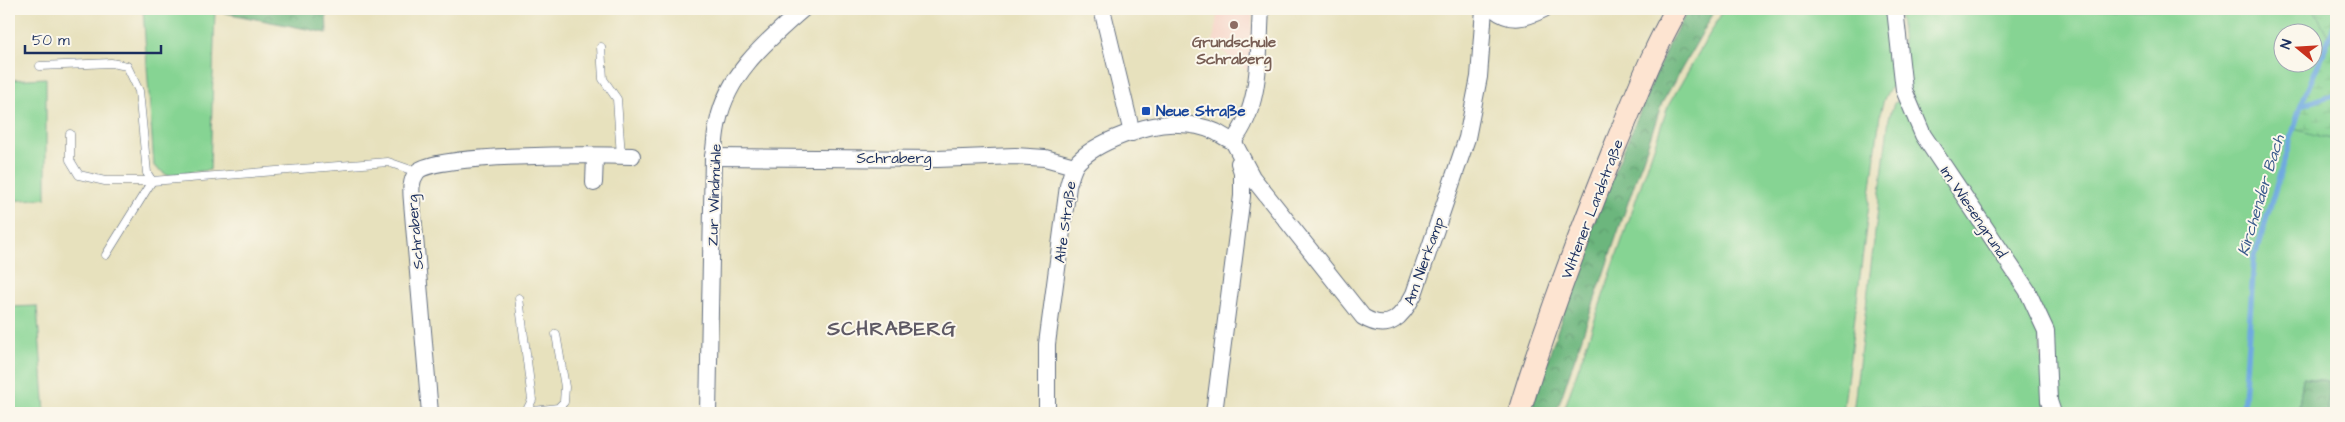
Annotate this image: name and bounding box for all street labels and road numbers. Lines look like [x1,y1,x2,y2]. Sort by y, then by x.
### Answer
street label: Wittener Landstraße [1556,136,1629,282]
street label: Zur Windmühle [702,143,727,247]
street label: Schraberg [856,148,932,170]
street label: Im Wiesengrund [1934,162,2012,263]
street label: Alte Straße [1049,180,1082,264]
street label: Schraberg [402,193,430,270]
street label: Am Nierkamp [1399,214,1450,308]

